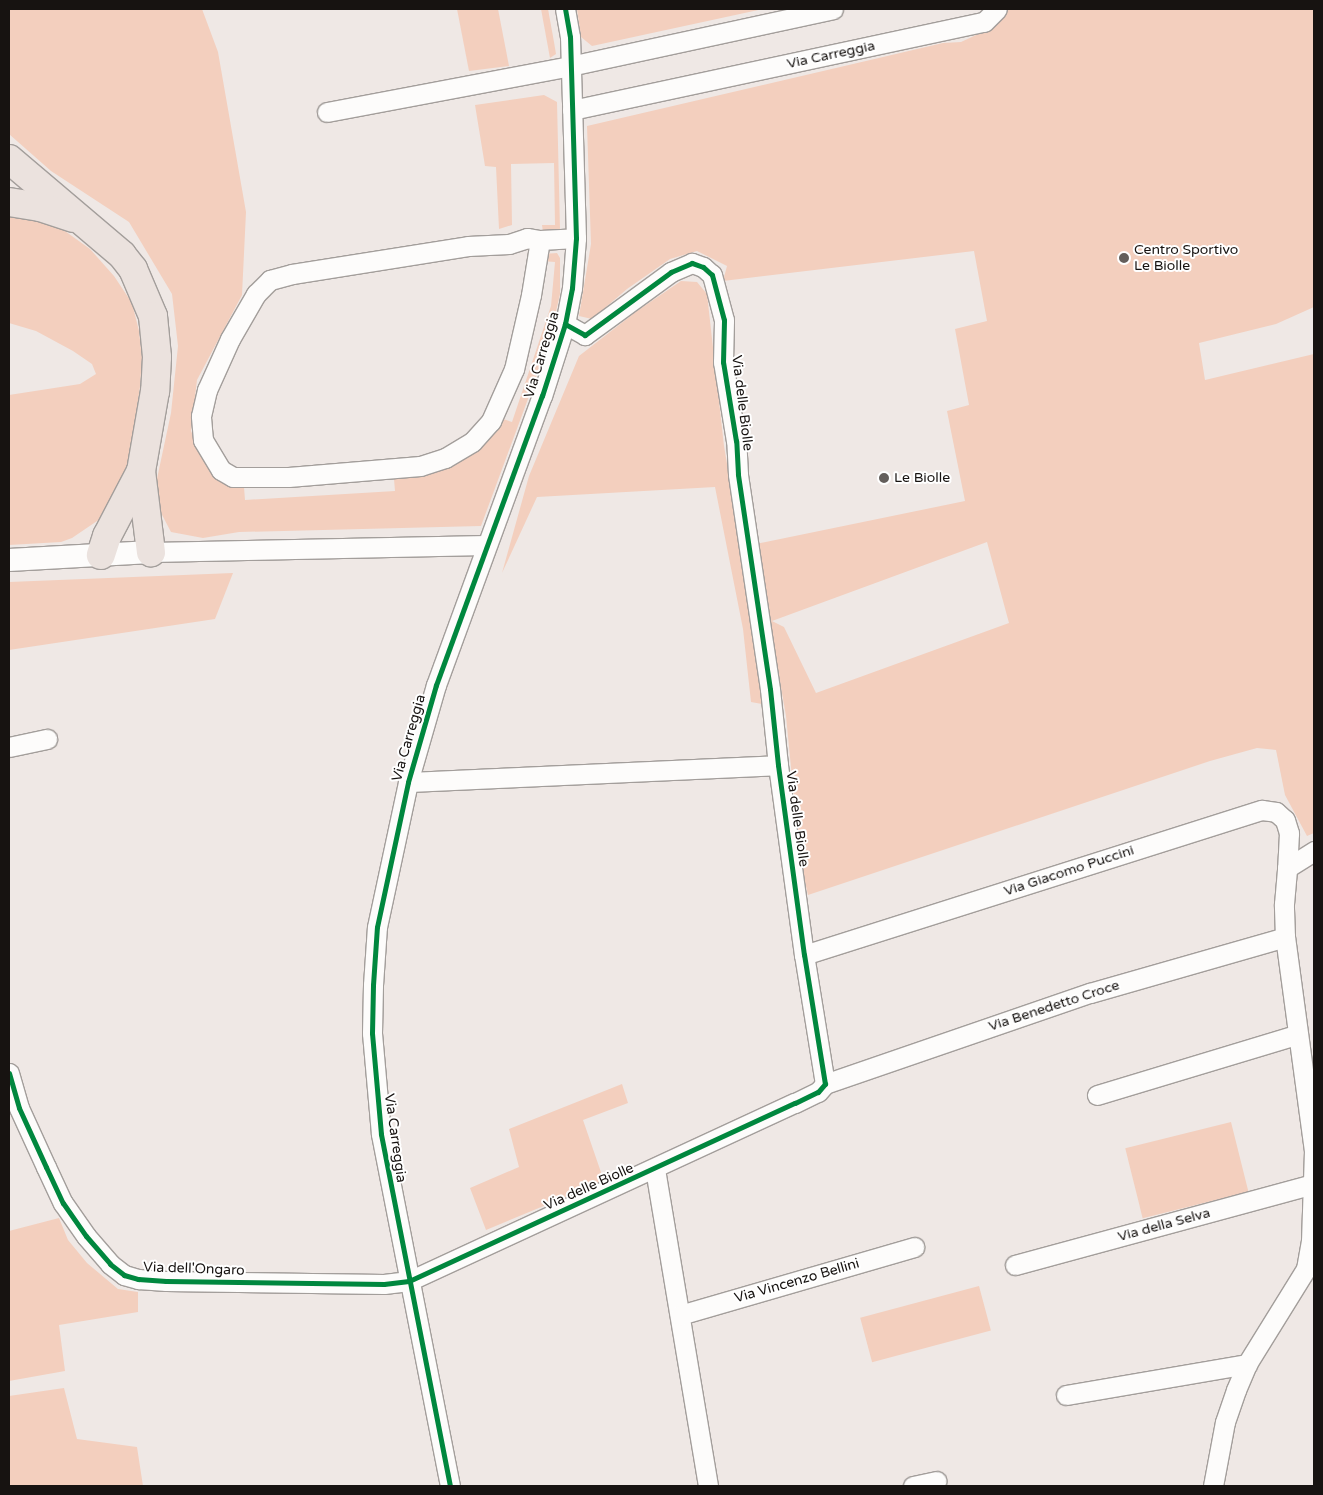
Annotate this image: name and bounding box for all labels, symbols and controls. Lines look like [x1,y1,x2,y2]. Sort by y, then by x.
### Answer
street label: Via Carreggia [785,37,877,73]
place label: Centro Sportivo Le Biolle [1134,242,1238,274]
marker: Centro Sportivo Le Biolle [1118,252,1130,264]
street label: Via Carreggia [521,310,563,400]
street label: Via delle Biolle [728,354,756,452]
place label: Le Biolle [894,470,950,486]
marker: Le Biolle [878,472,890,484]
street label: Via Carreggia [389,693,429,783]
street label: Via delle Biolle [782,770,812,868]
street label: Via Giacomo Puccini [1002,842,1136,900]
street label: Via Benedetto Croce [986,977,1122,1035]
street label: Via Carreggia [380,1092,410,1184]
street label: Via delle Biolle [542,1160,636,1214]
street label: Via della Selva [1116,1205,1212,1245]
street label: Via Vincenzo Bellini [733,1255,861,1307]
street label: Via dell'Ongaro [143,1259,245,1279]

